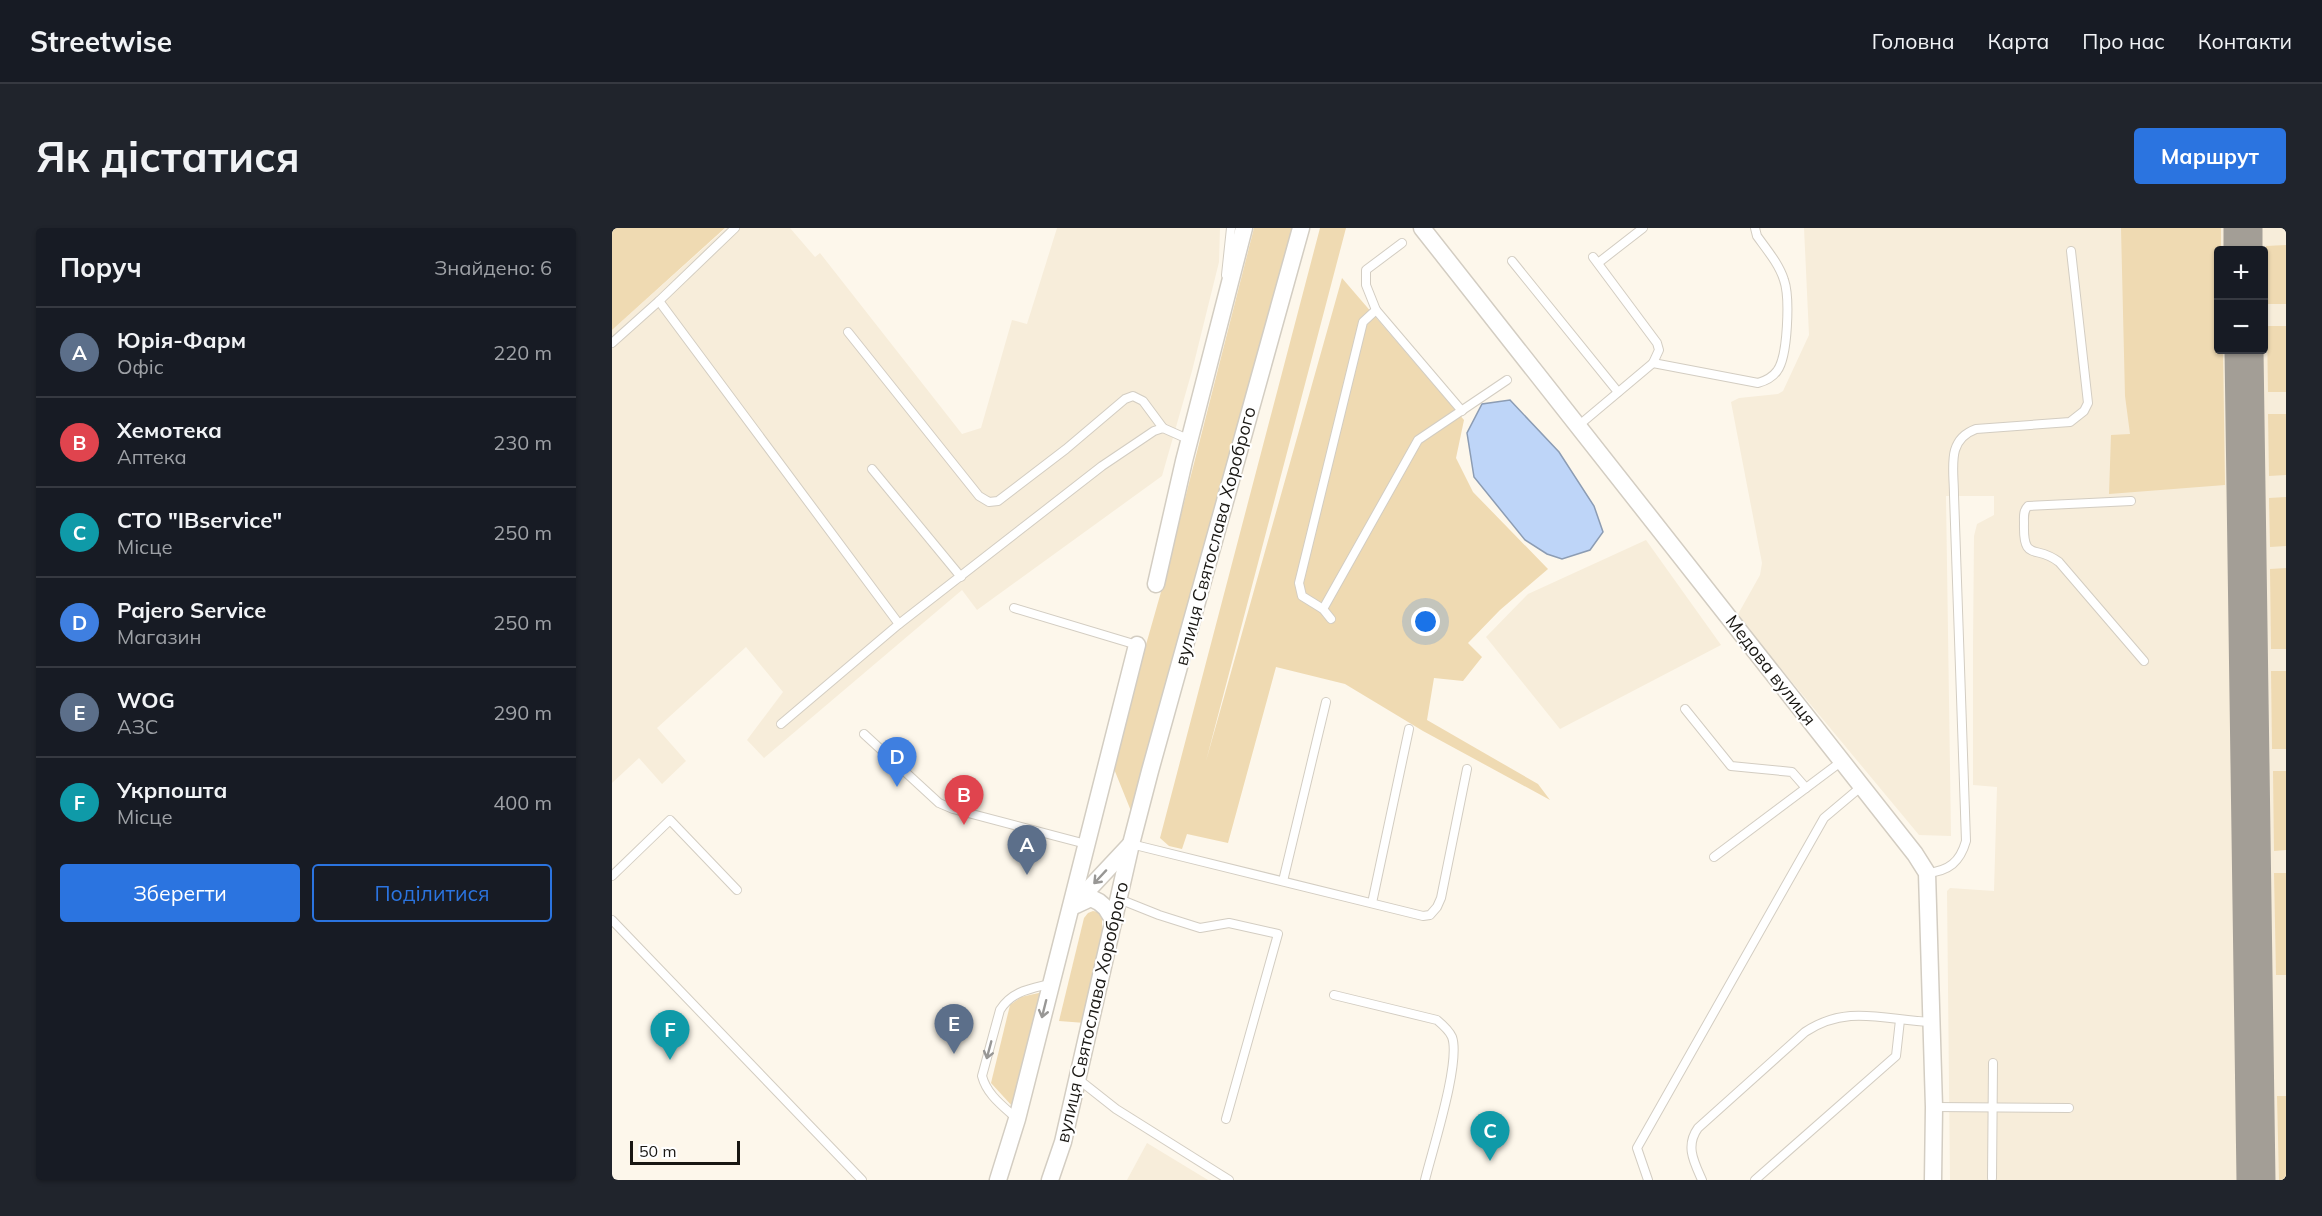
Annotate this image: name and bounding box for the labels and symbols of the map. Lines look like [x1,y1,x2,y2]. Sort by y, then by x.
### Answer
street label: вулиця Святослава Хороброго [1169,404,1261,668]
your location [1411,607,1440,636]
street label: Медова вулиця [1721,610,1821,730]
pin: D [878,738,916,787]
pin: B [944,776,984,825]
pin: A [1008,826,1046,875]
one-way arrow [1092,870,1107,885]
street label: вулиця Святослава Хороброго [1051,879,1133,1145]
one-way arrow [1038,999,1050,1018]
pin: E [934,1004,974,1054]
pin: F [650,1010,690,1060]
one-way arrow [983,1040,995,1059]
pin: C [1470,1112,1510,1161]
scale bar [630,1138,740,1166]

